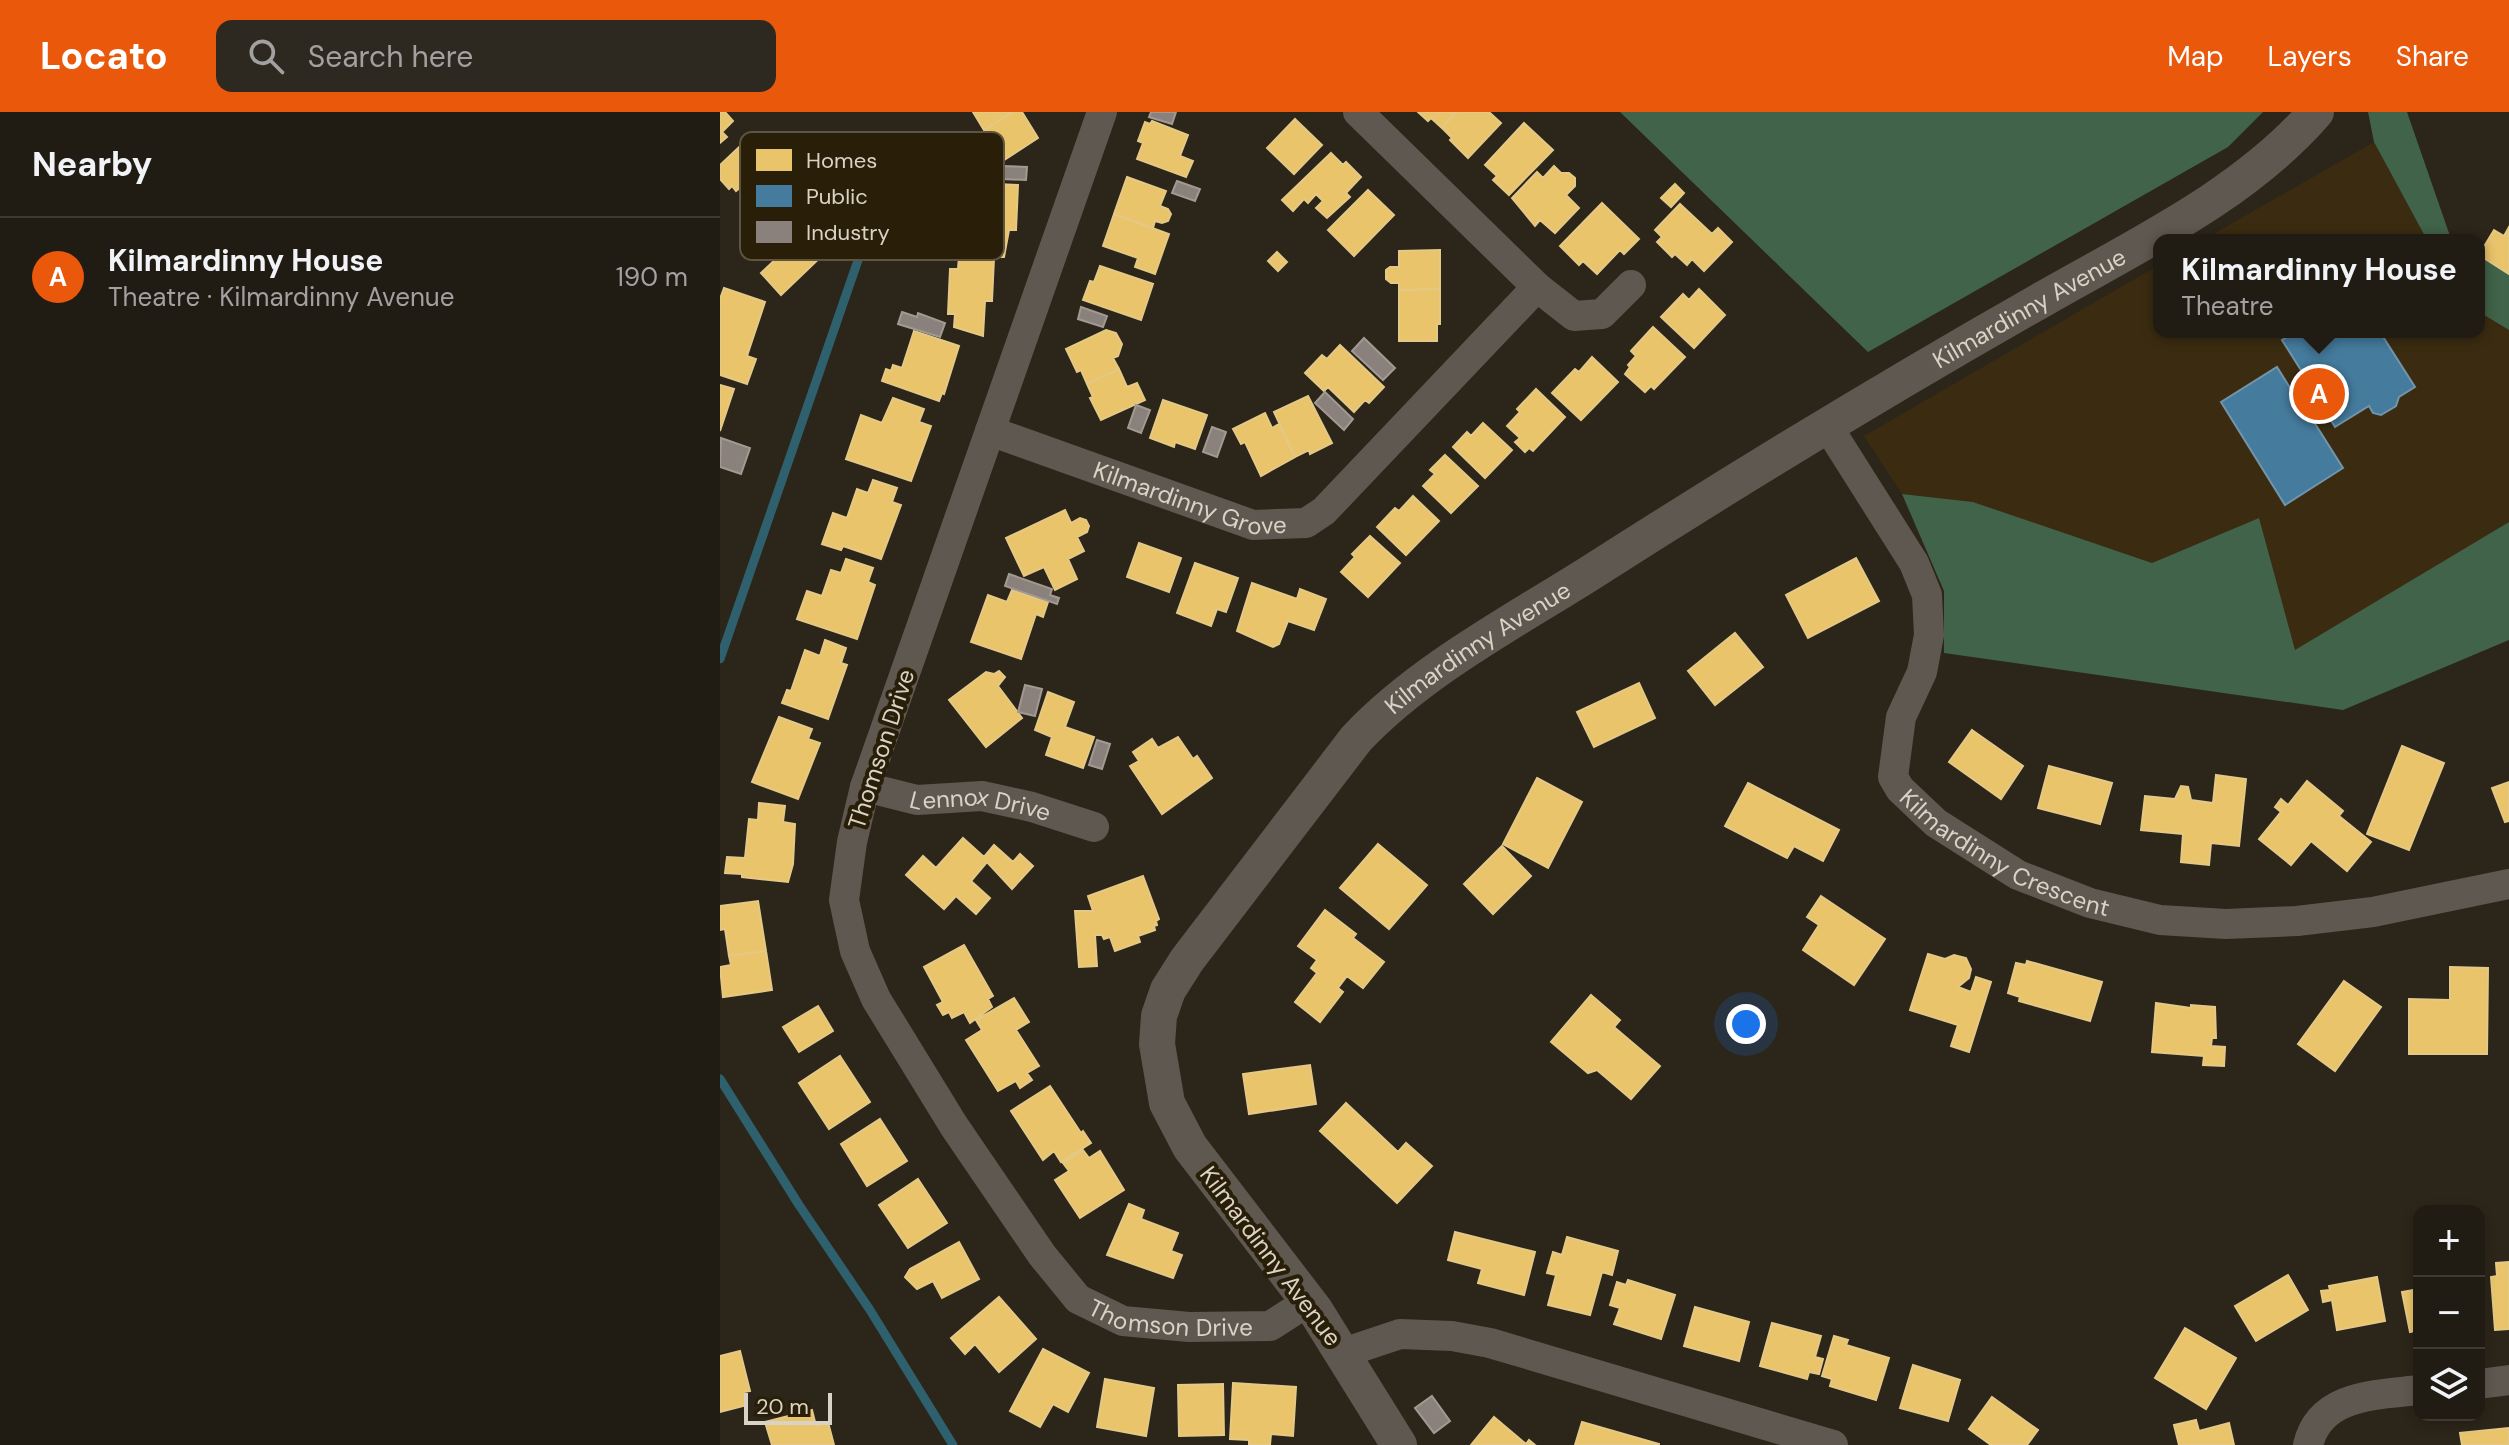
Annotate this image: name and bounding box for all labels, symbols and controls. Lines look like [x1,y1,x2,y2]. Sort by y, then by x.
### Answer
search box [216,20,776,92]
text: Locato [40,31,168,81]
icon: search [244,34,288,78]
text: Search here [308,37,473,76]
text: Map [2167,38,2224,75]
text: Layers [2268,38,2352,75]
text: Share [2396,38,2469,75]
legend [740,132,1004,260]
text: Nearby [32,142,152,187]
text: Homes [806,146,877,175]
text: Public [806,182,868,211]
text: Industry [806,218,890,247]
popup [2153,234,2485,338]
street label: Kilmardinny Avenue [1927,240,2131,375]
text: Kilmardinny House [108,241,383,280]
text: Kilmardinny House [2181,250,2457,289]
text: A [49,260,67,294]
text: 190 m [616,260,688,294]
text: Theatre · Kilmardinny Avenue [108,280,455,314]
text: Theatre [2181,289,2273,323]
pin: A [2293,364,2345,424]
street label: Kilmardinny Grove [1089,454,1287,541]
street label: Kilmardinny Avenue [1378,574,1576,720]
street label: Thomson Drive [841,665,921,833]
street label: Lennox Drive [907,780,1055,828]
street label: Kilmardinny Crescent [1894,782,2113,923]
your location [1726,1004,1766,1044]
street label: Kilmardinny Avenue [1193,1160,1349,1352]
map controls [2413,1205,2485,1421]
button: + [2413,1205,2485,1277]
button: − [2413,1277,2485,1349]
street label: Thomson Drive [1084,1291,1253,1342]
button: layers [2413,1349,2485,1421]
scale bar [744,1389,832,1425]
text: 20 m [756,1392,809,1421]

